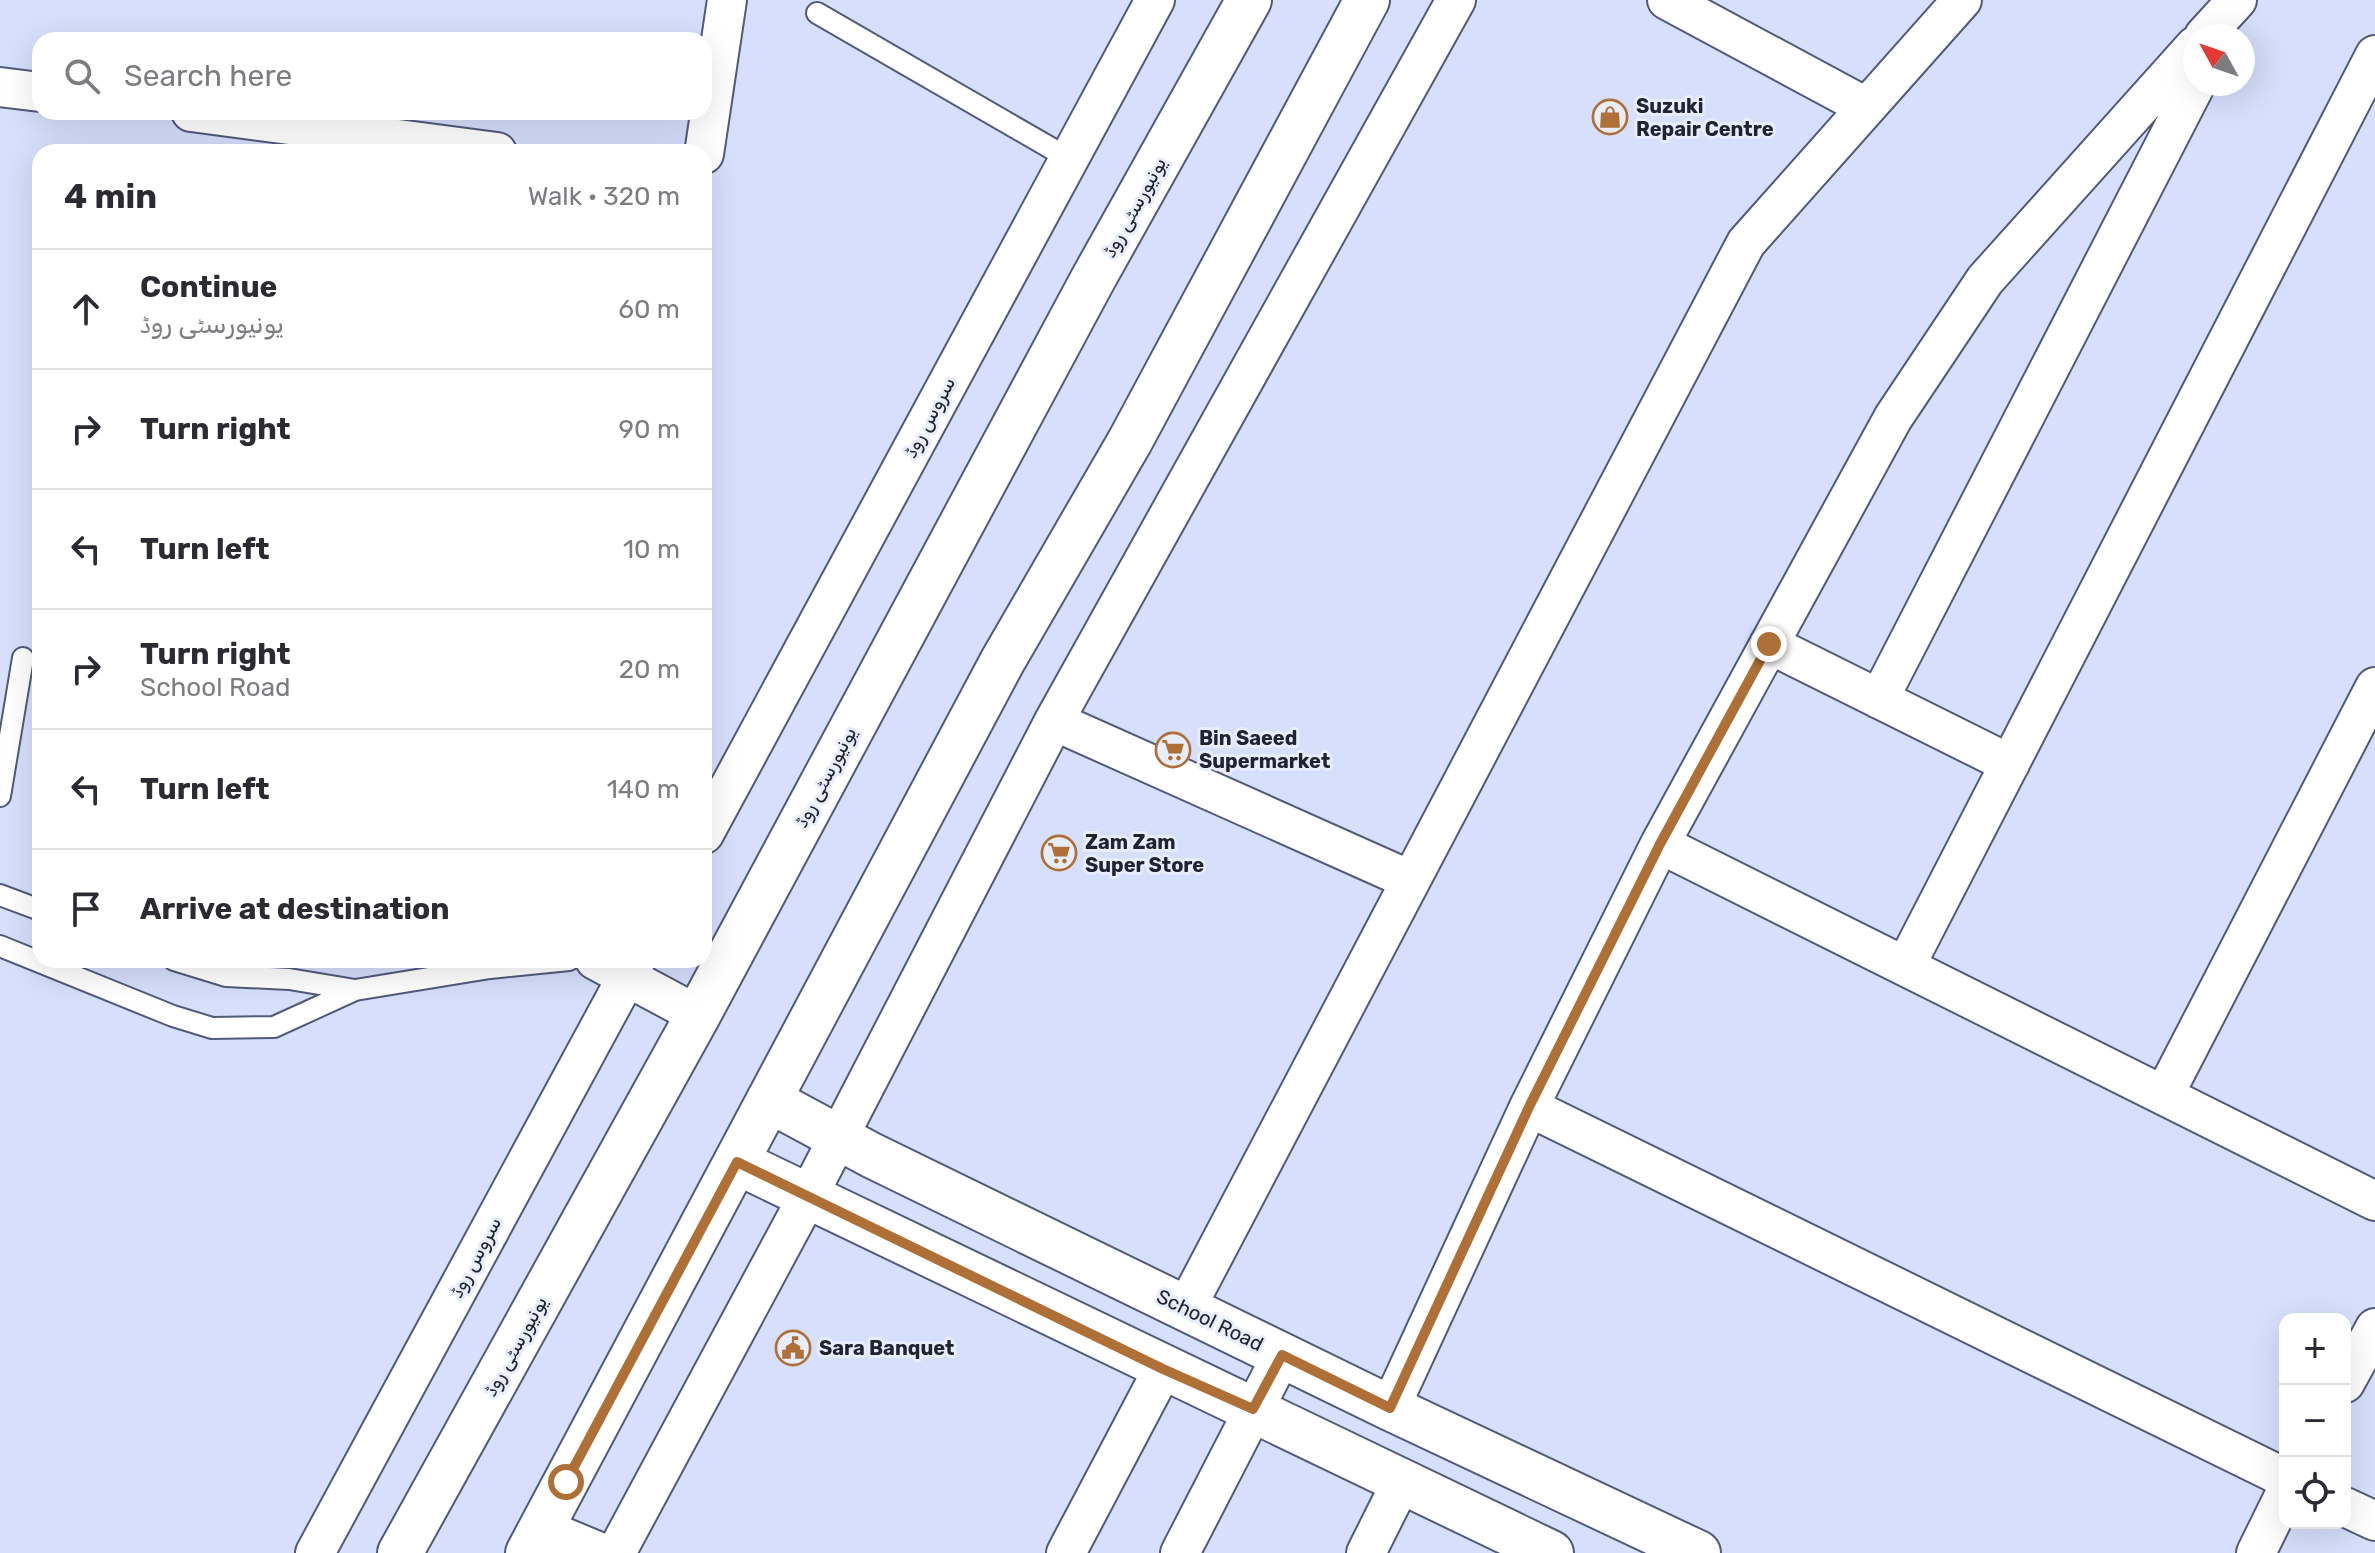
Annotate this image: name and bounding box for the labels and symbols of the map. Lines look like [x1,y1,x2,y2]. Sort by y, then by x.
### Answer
north arrow [2183,24,2255,96]
place label: Suzuki Repair Centre [1636,94,1774,141]
shop icon: Suzuki Repair Centre [1591,98,1629,136]
street label: یونیورسٹی روڈ [1097,153,1171,261]
street label: سروس روڈ [898,372,960,462]
route end [1751,626,1787,662]
street label: یونیورسٹی روڈ [788,723,862,831]
place label: Bin Saeed Supermarket [1199,726,1330,773]
supermarket icon: Bin Saeed Supermarket [1154,731,1192,769]
place label: Zam Zam Super Store [1085,830,1204,877]
supermarket icon: Zam Zam Super Store [1040,834,1078,872]
street label: سروس روڈ [444,1212,506,1302]
street label: School Road [1153,1284,1267,1356]
street label: یونیورسٹی روڈ [478,1292,552,1400]
public building icon: Sara Banquet [774,1329,812,1367]
place label: Sara Banquet [819,1336,954,1360]
route start [548,1464,584,1500]

